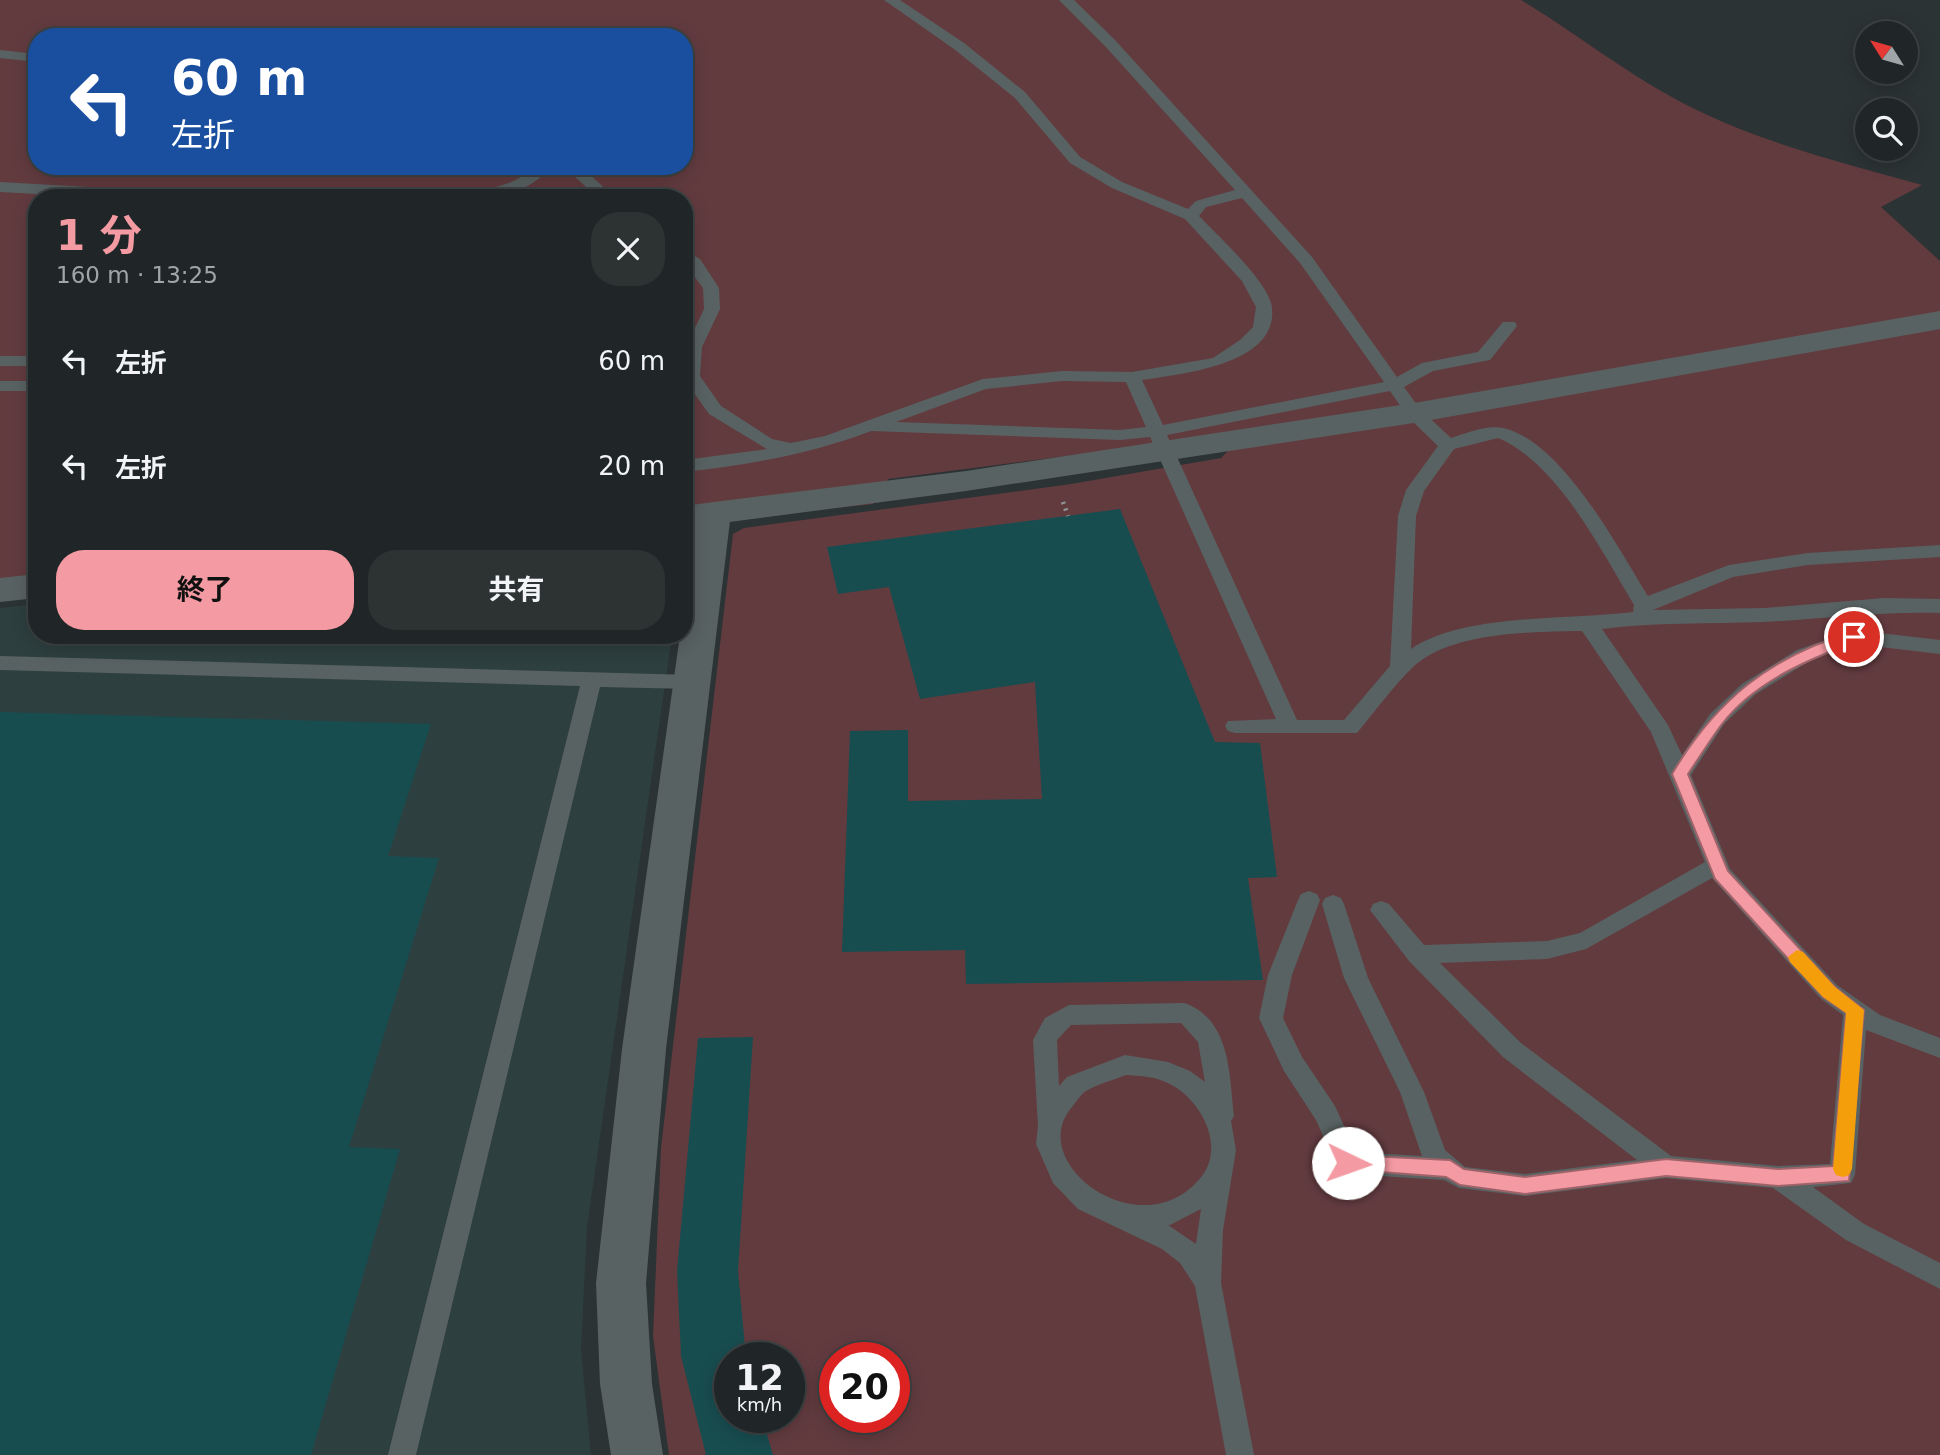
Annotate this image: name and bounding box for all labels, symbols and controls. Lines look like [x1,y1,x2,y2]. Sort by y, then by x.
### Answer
north arrow [1855,21,1918,84]
map controls [1855,21,1918,161]
text: 60 m [171,50,307,107]
icon: left [56,56,147,147]
button: search [1855,98,1918,161]
text: 左折 [171,116,235,154]
text: 1 分 [56,211,142,260]
button: close [591,212,665,286]
text: 160 m · 13:25 [56,262,218,288]
icon: left [56,342,94,380]
text: 60 m [598,346,665,376]
text: 左折 [115,348,167,378]
icon: left [56,447,94,485]
text: 20 m [598,451,665,481]
text: 左折 [115,453,167,483]
button: 終了 [56,550,354,630]
button: 共有 [368,550,665,630]
pin [1824,607,1884,667]
icon: arrive [1835,618,1873,656]
position arrow [1311,1126,1385,1200]
speed limit sign: 20 [819,1342,910,1433]
text: 12 [735,1358,784,1398]
text: km/h [737,1394,782,1415]

